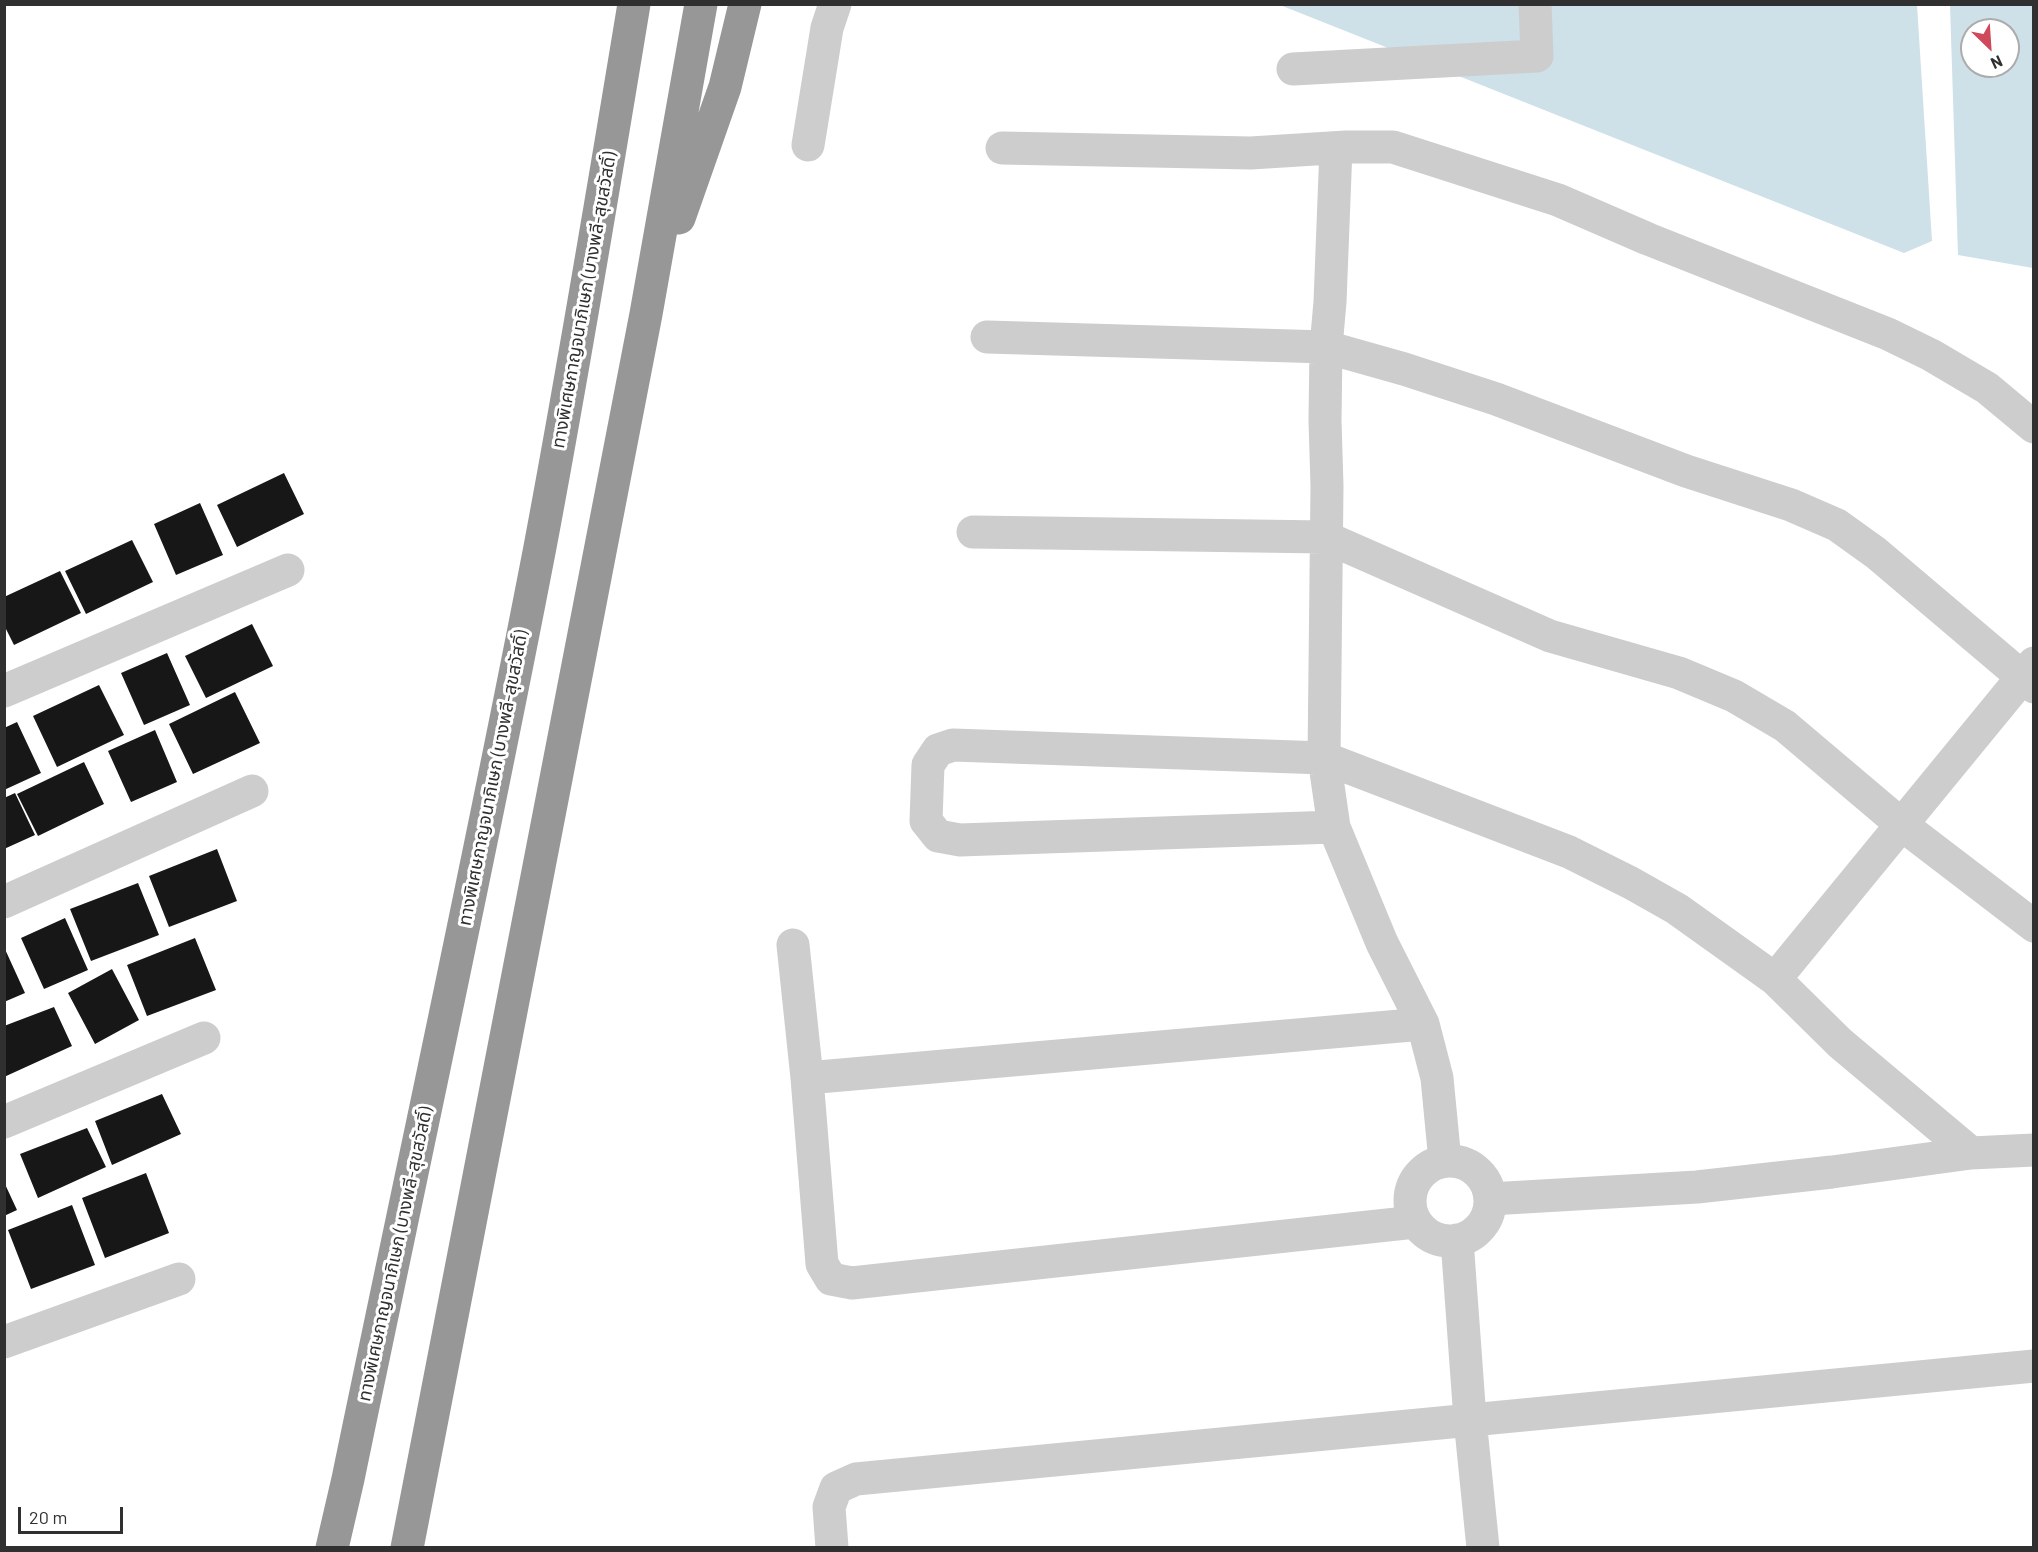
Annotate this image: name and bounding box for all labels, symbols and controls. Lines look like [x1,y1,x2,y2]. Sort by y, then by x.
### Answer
north arrow [1960,18,2020,78]
text: N [1988,52,2006,74]
street label: ทางพิเศษกาญจนาภิเษก (บางพลี-สุขสวัสดิ์) [547,150,621,450]
street label: ทางพิเศษกาญจนาภิเษก (บางพลี-สุขสวัสดิ์) [454,628,532,928]
street label: ทางพิเศษกาญจนาภิเษก (บางพลี-สุขสวัสดิ์) [353,1105,437,1403]
scale bar [21,1495,126,1533]
text: 20 m [29,1506,67,1528]

